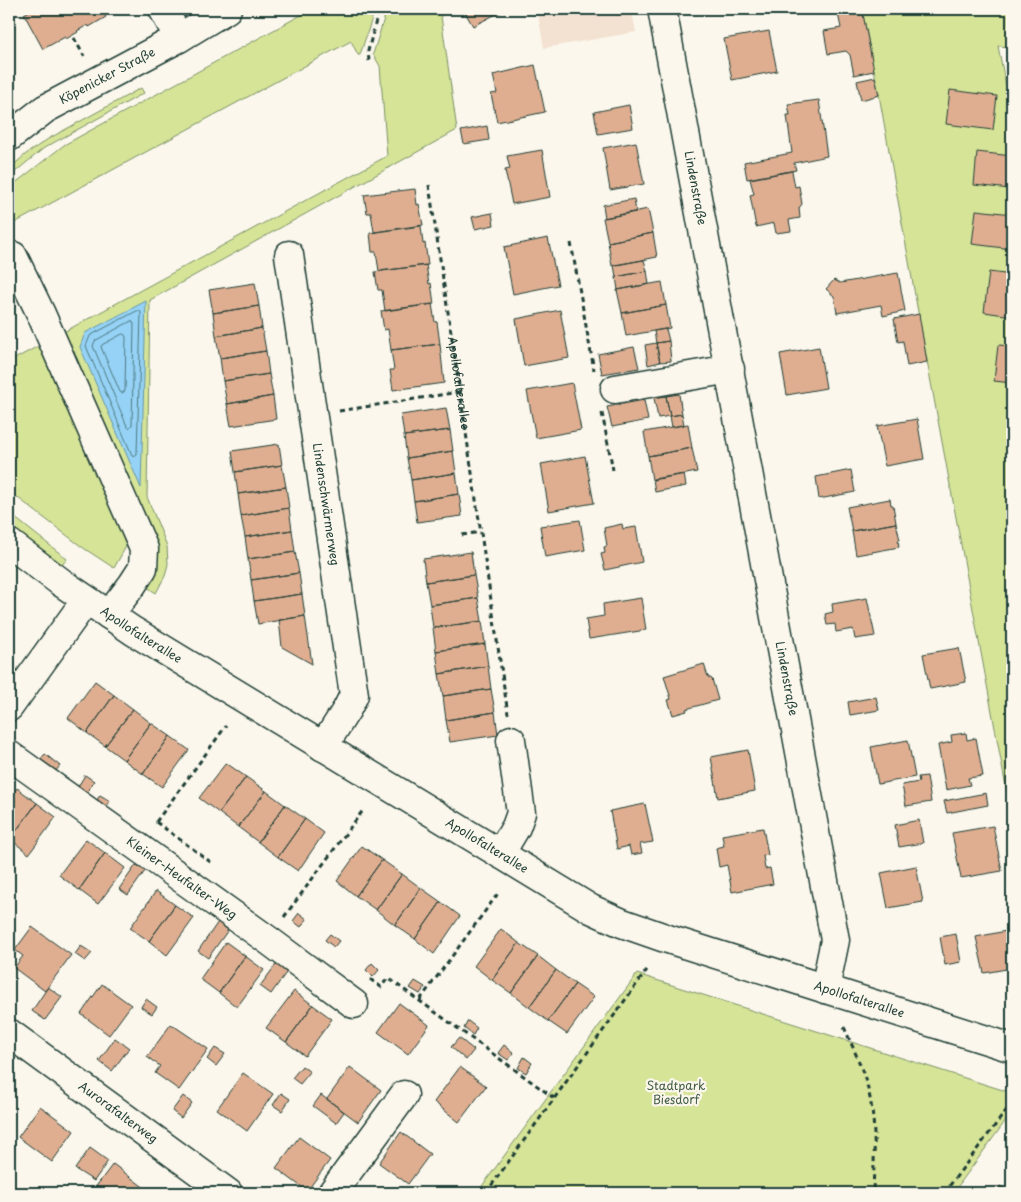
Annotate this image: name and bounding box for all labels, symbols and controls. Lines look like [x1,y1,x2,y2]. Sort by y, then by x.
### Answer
street label: Köpenicker Straße [56,42,158,108]
street label: Lindenstraße [681,149,712,226]
street label: Apollofalterallee [444,335,475,430]
street label: Lindenschwärmerweg [309,442,345,567]
street label: Apollofalterallee [97,602,186,667]
street label: Lindenstraße [772,640,803,717]
street label: Apollofalterallee [443,813,532,877]
street label: Kleiner-Heufalter-Weg [123,832,241,923]
street label: Apollofalterallee [812,976,907,1021]
park label: Stadtpark Biesdorf [647,1076,705,1108]
street label: Aurorafalterweg [75,1077,162,1147]

